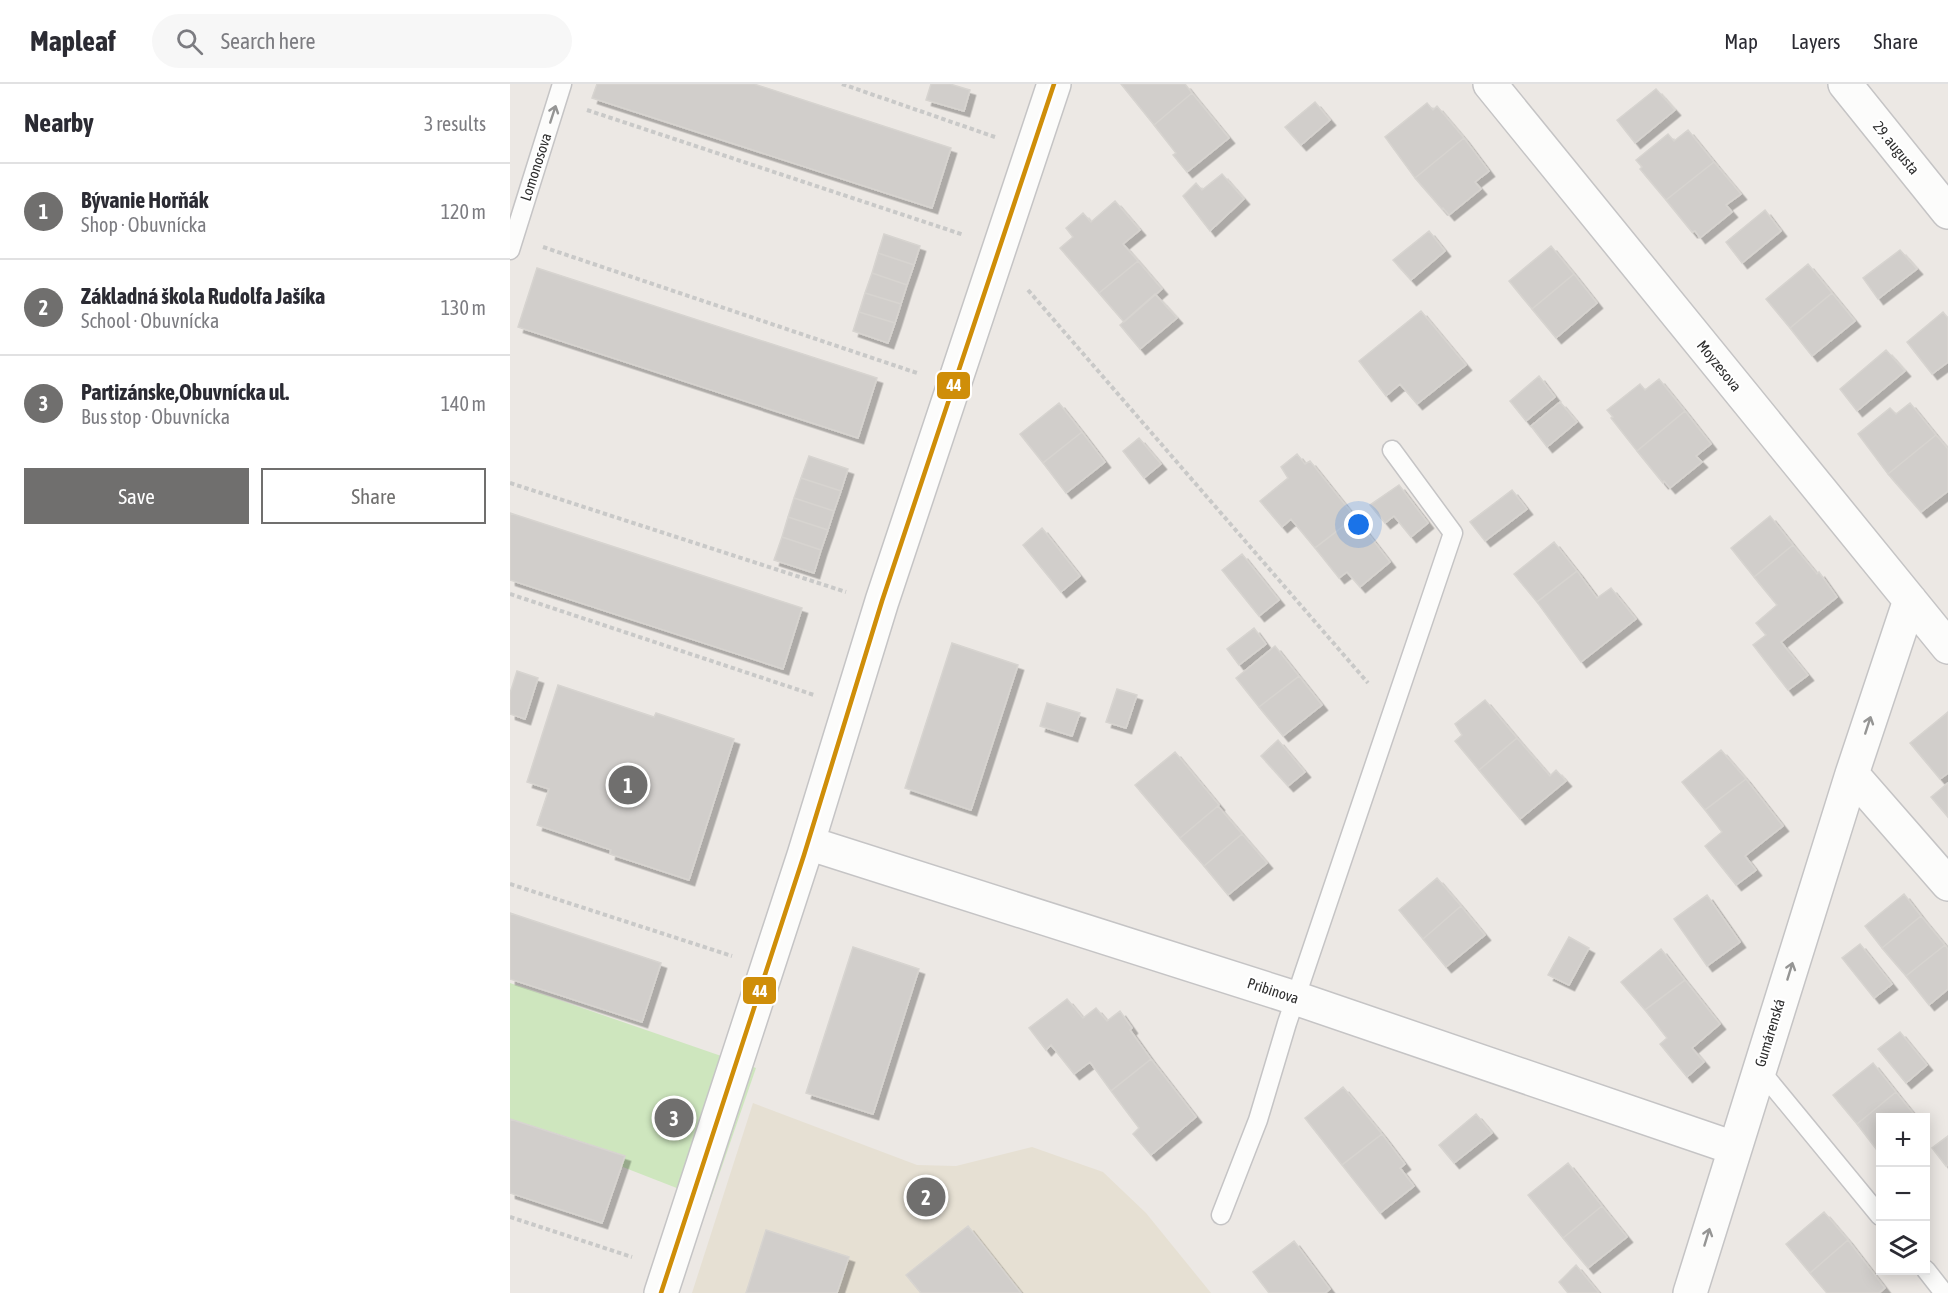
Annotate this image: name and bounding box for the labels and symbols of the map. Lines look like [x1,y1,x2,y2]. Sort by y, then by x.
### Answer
one-way arrow [548,105,559,124]
street label: 29. augusta [1870,118,1923,178]
street label: Lomonosova [517,131,554,203]
street label: Moyzesova [1694,337,1745,395]
line badge: 44 [936,371,971,400]
text: 44 [945,376,962,394]
your location [1344,510,1373,539]
one-way arrow [1863,716,1874,735]
pin: 1 [608,762,648,808]
one-way arrow [1785,962,1796,981]
street label: Pribinova [1245,974,1301,1007]
line badge: 44 [742,976,777,1005]
text: 44 [751,982,768,1000]
street label: Gumárenská [1751,997,1788,1069]
pin: 3 [654,1096,694,1140]
pin: 2 [906,1174,946,1220]
one-way arrow [1702,1228,1713,1247]

